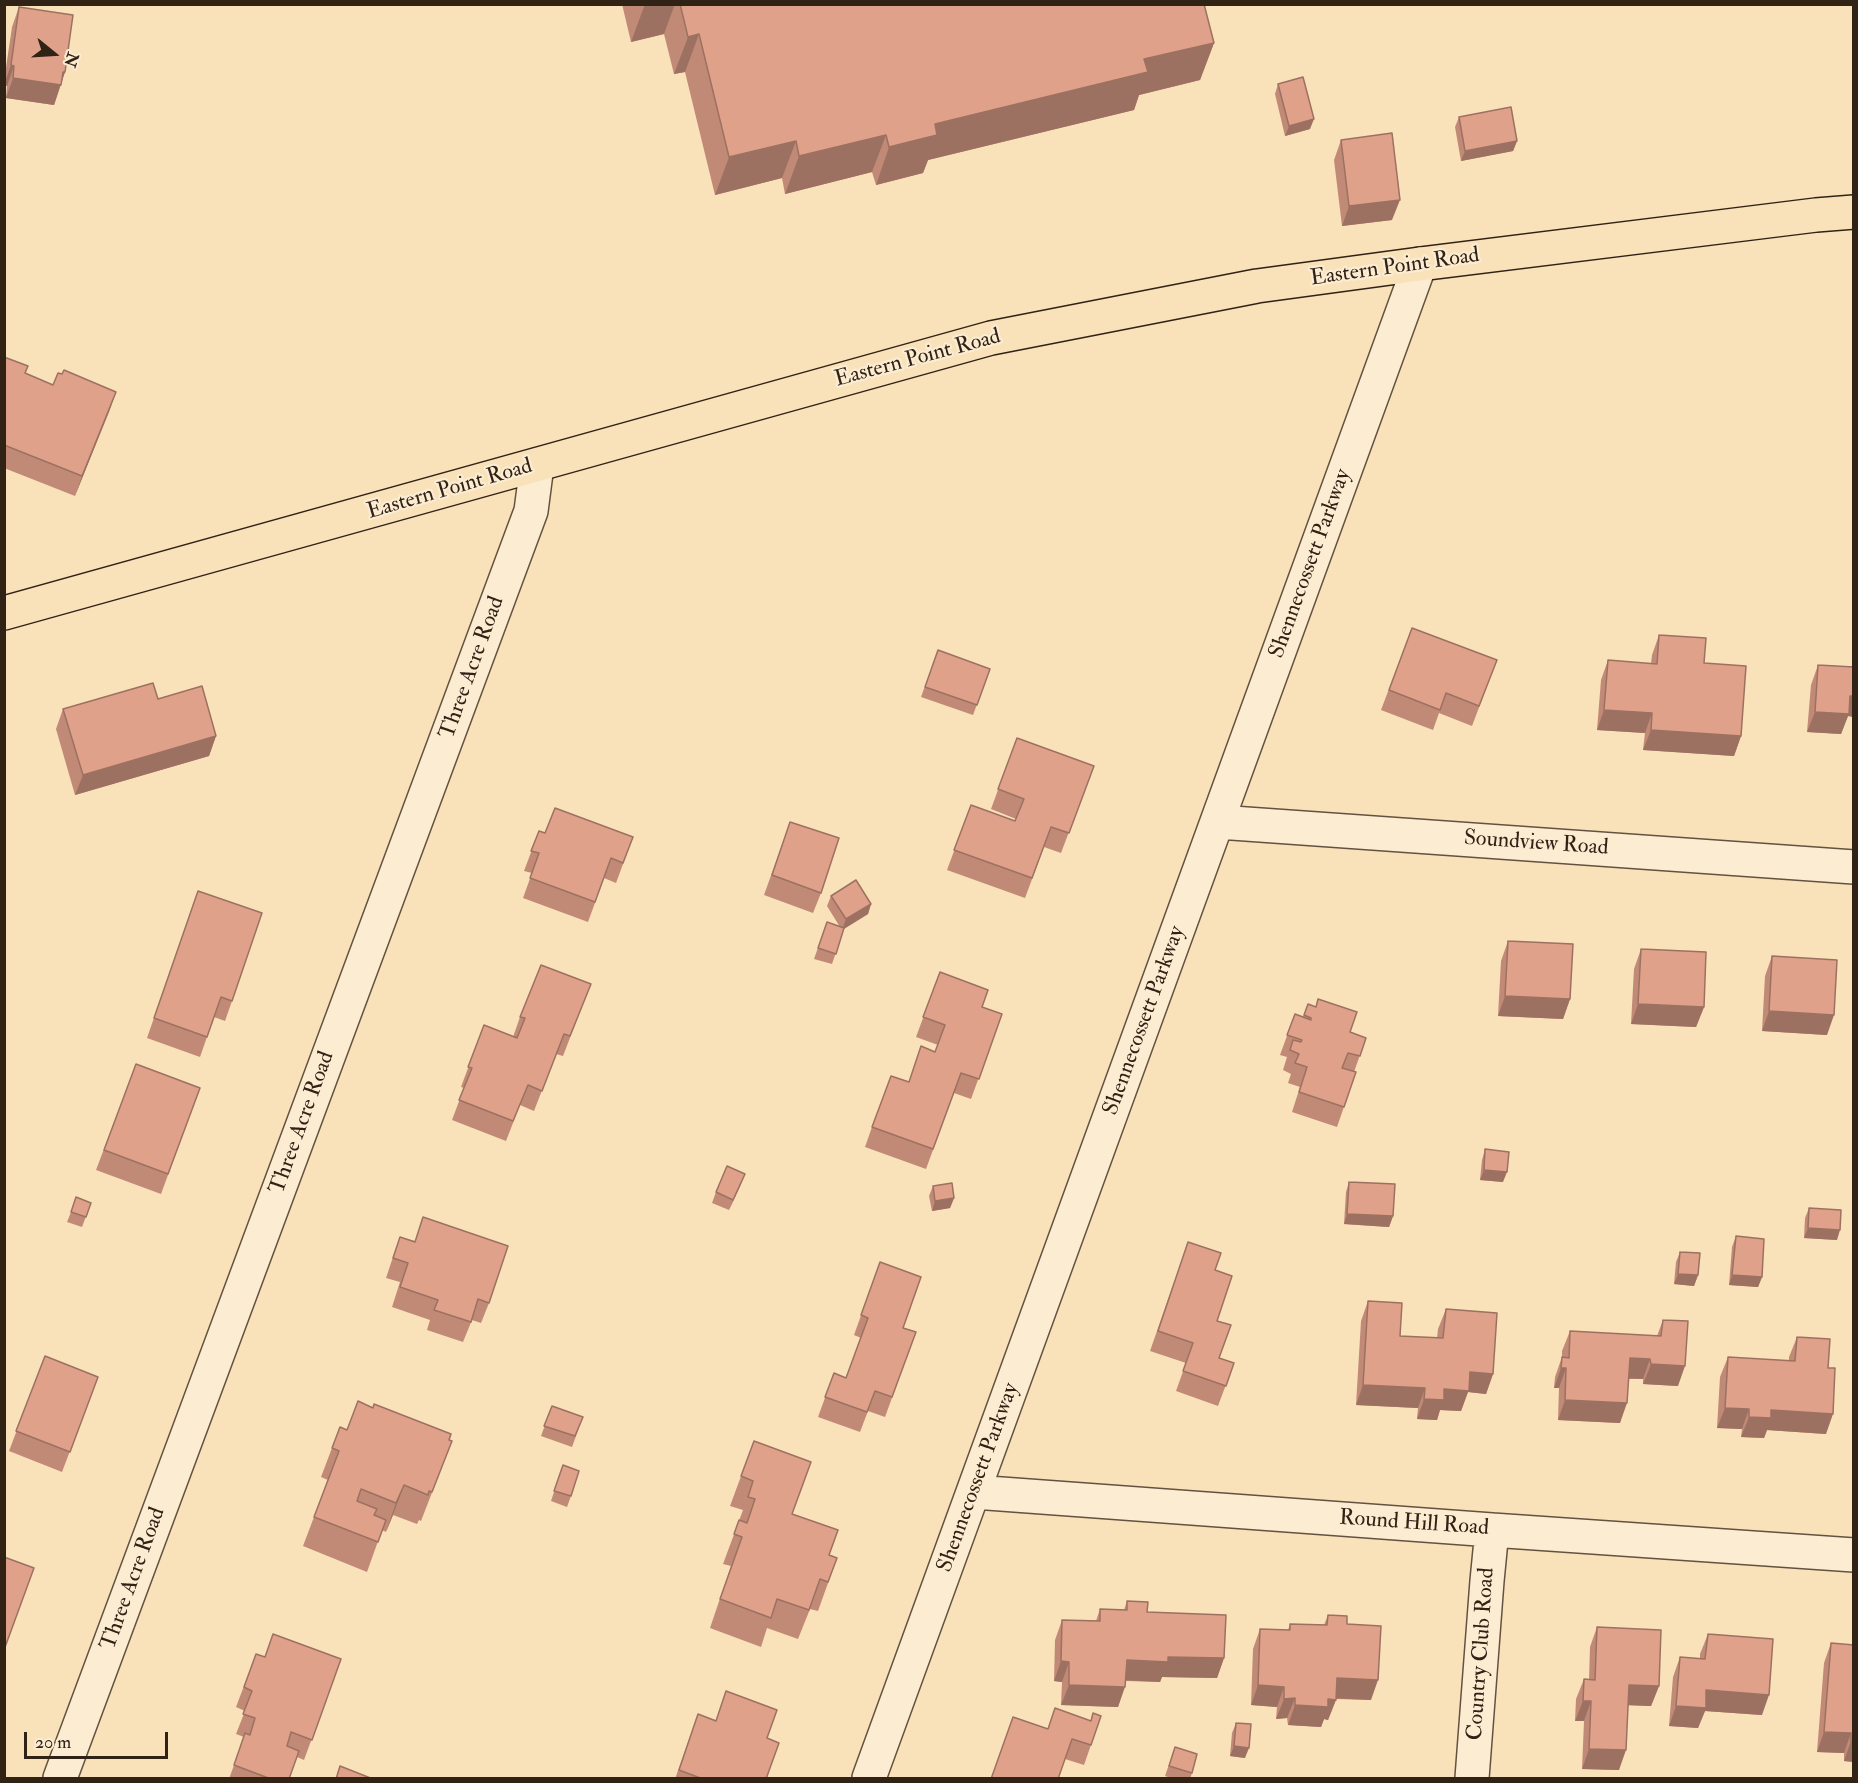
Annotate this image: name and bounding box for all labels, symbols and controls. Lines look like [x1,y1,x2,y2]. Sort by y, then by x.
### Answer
north arrow [24,24,84,84]
text: N [59,50,83,69]
street label: Eastern Point Road [1309,243,1481,293]
street label: Eastern Point Road [832,324,1004,394]
street label: Eastern Point Road [364,454,536,526]
street label: Shennecossett Parkway [1265,466,1357,662]
street label: Three Acre Road [435,593,511,743]
street label: Soundview Road [1463,826,1609,862]
street label: Shennecossett Parkway [1099,923,1191,1119]
street label: Three Acre Road [265,1048,341,1198]
street label: Shennecossett Parkway [933,1380,1025,1576]
street label: Three Acre Road [96,1504,172,1654]
street label: Round Hill Road [1338,1506,1490,1542]
street label: Country Club Road [1463,1567,1501,1741]
scale bar [27,1720,171,1758]
text: 20 m [35,1731,71,1754]

